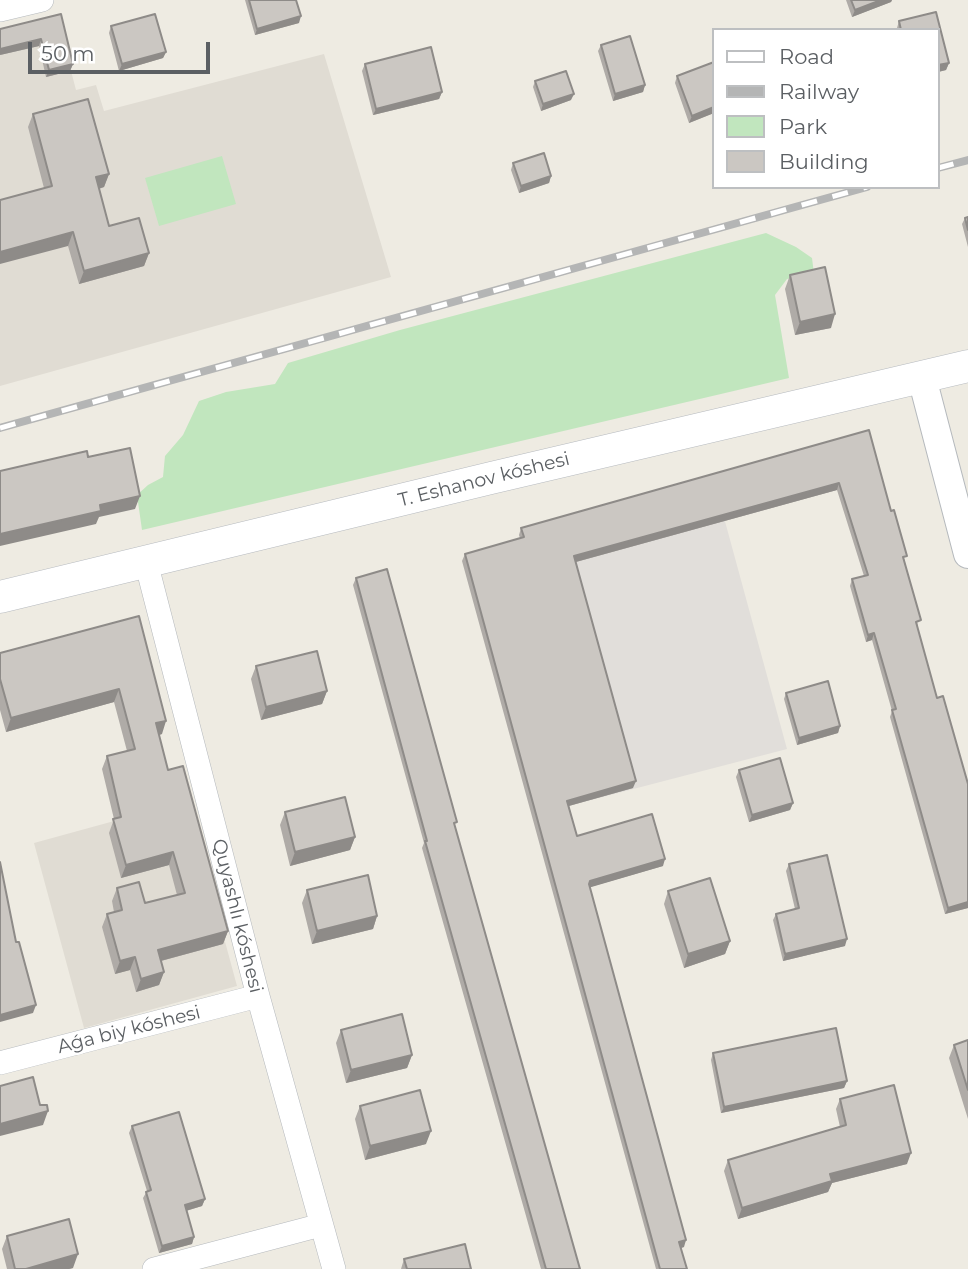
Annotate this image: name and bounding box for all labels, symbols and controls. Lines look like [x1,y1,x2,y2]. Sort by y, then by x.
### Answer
scale bar [32,28,214,72]
legend [712,28,940,189]
text: 50 m [41,41,95,66]
text: Road [779,44,834,69]
text: Railway [779,79,859,104]
text: Park [779,114,827,139]
text: Building [779,149,869,174]
street label: T. Eshanov kóshesi [396,448,572,512]
street label: Quyashlı kóshesi [207,837,267,995]
street label: Aǵa biy kóshesi [55,1001,203,1059]

